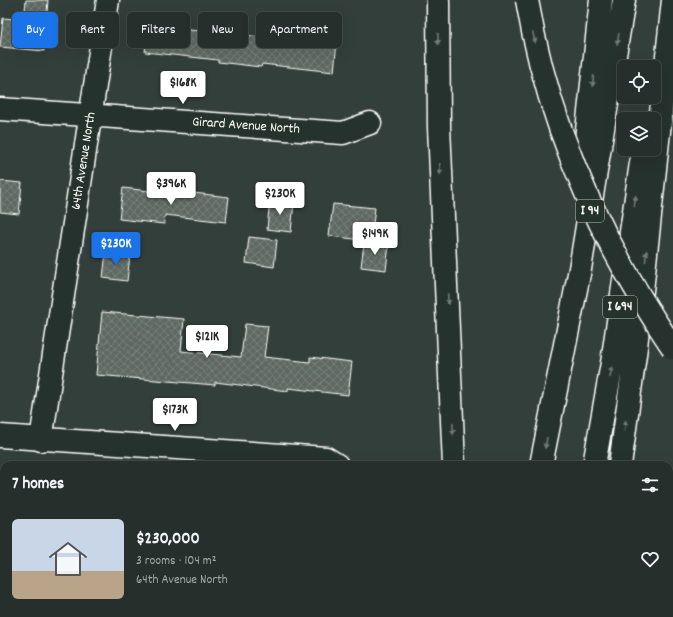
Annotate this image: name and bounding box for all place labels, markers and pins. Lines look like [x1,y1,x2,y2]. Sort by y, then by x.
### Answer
pin: $168K [155,71,211,105]
pin: $396K [143,172,199,206]
pin: $230K [252,182,308,216]
pin: $149K [347,222,403,256]
pin: $230K [88,232,144,266]
pin: $121K [179,325,235,359]
pin: $173K [147,398,203,432]

